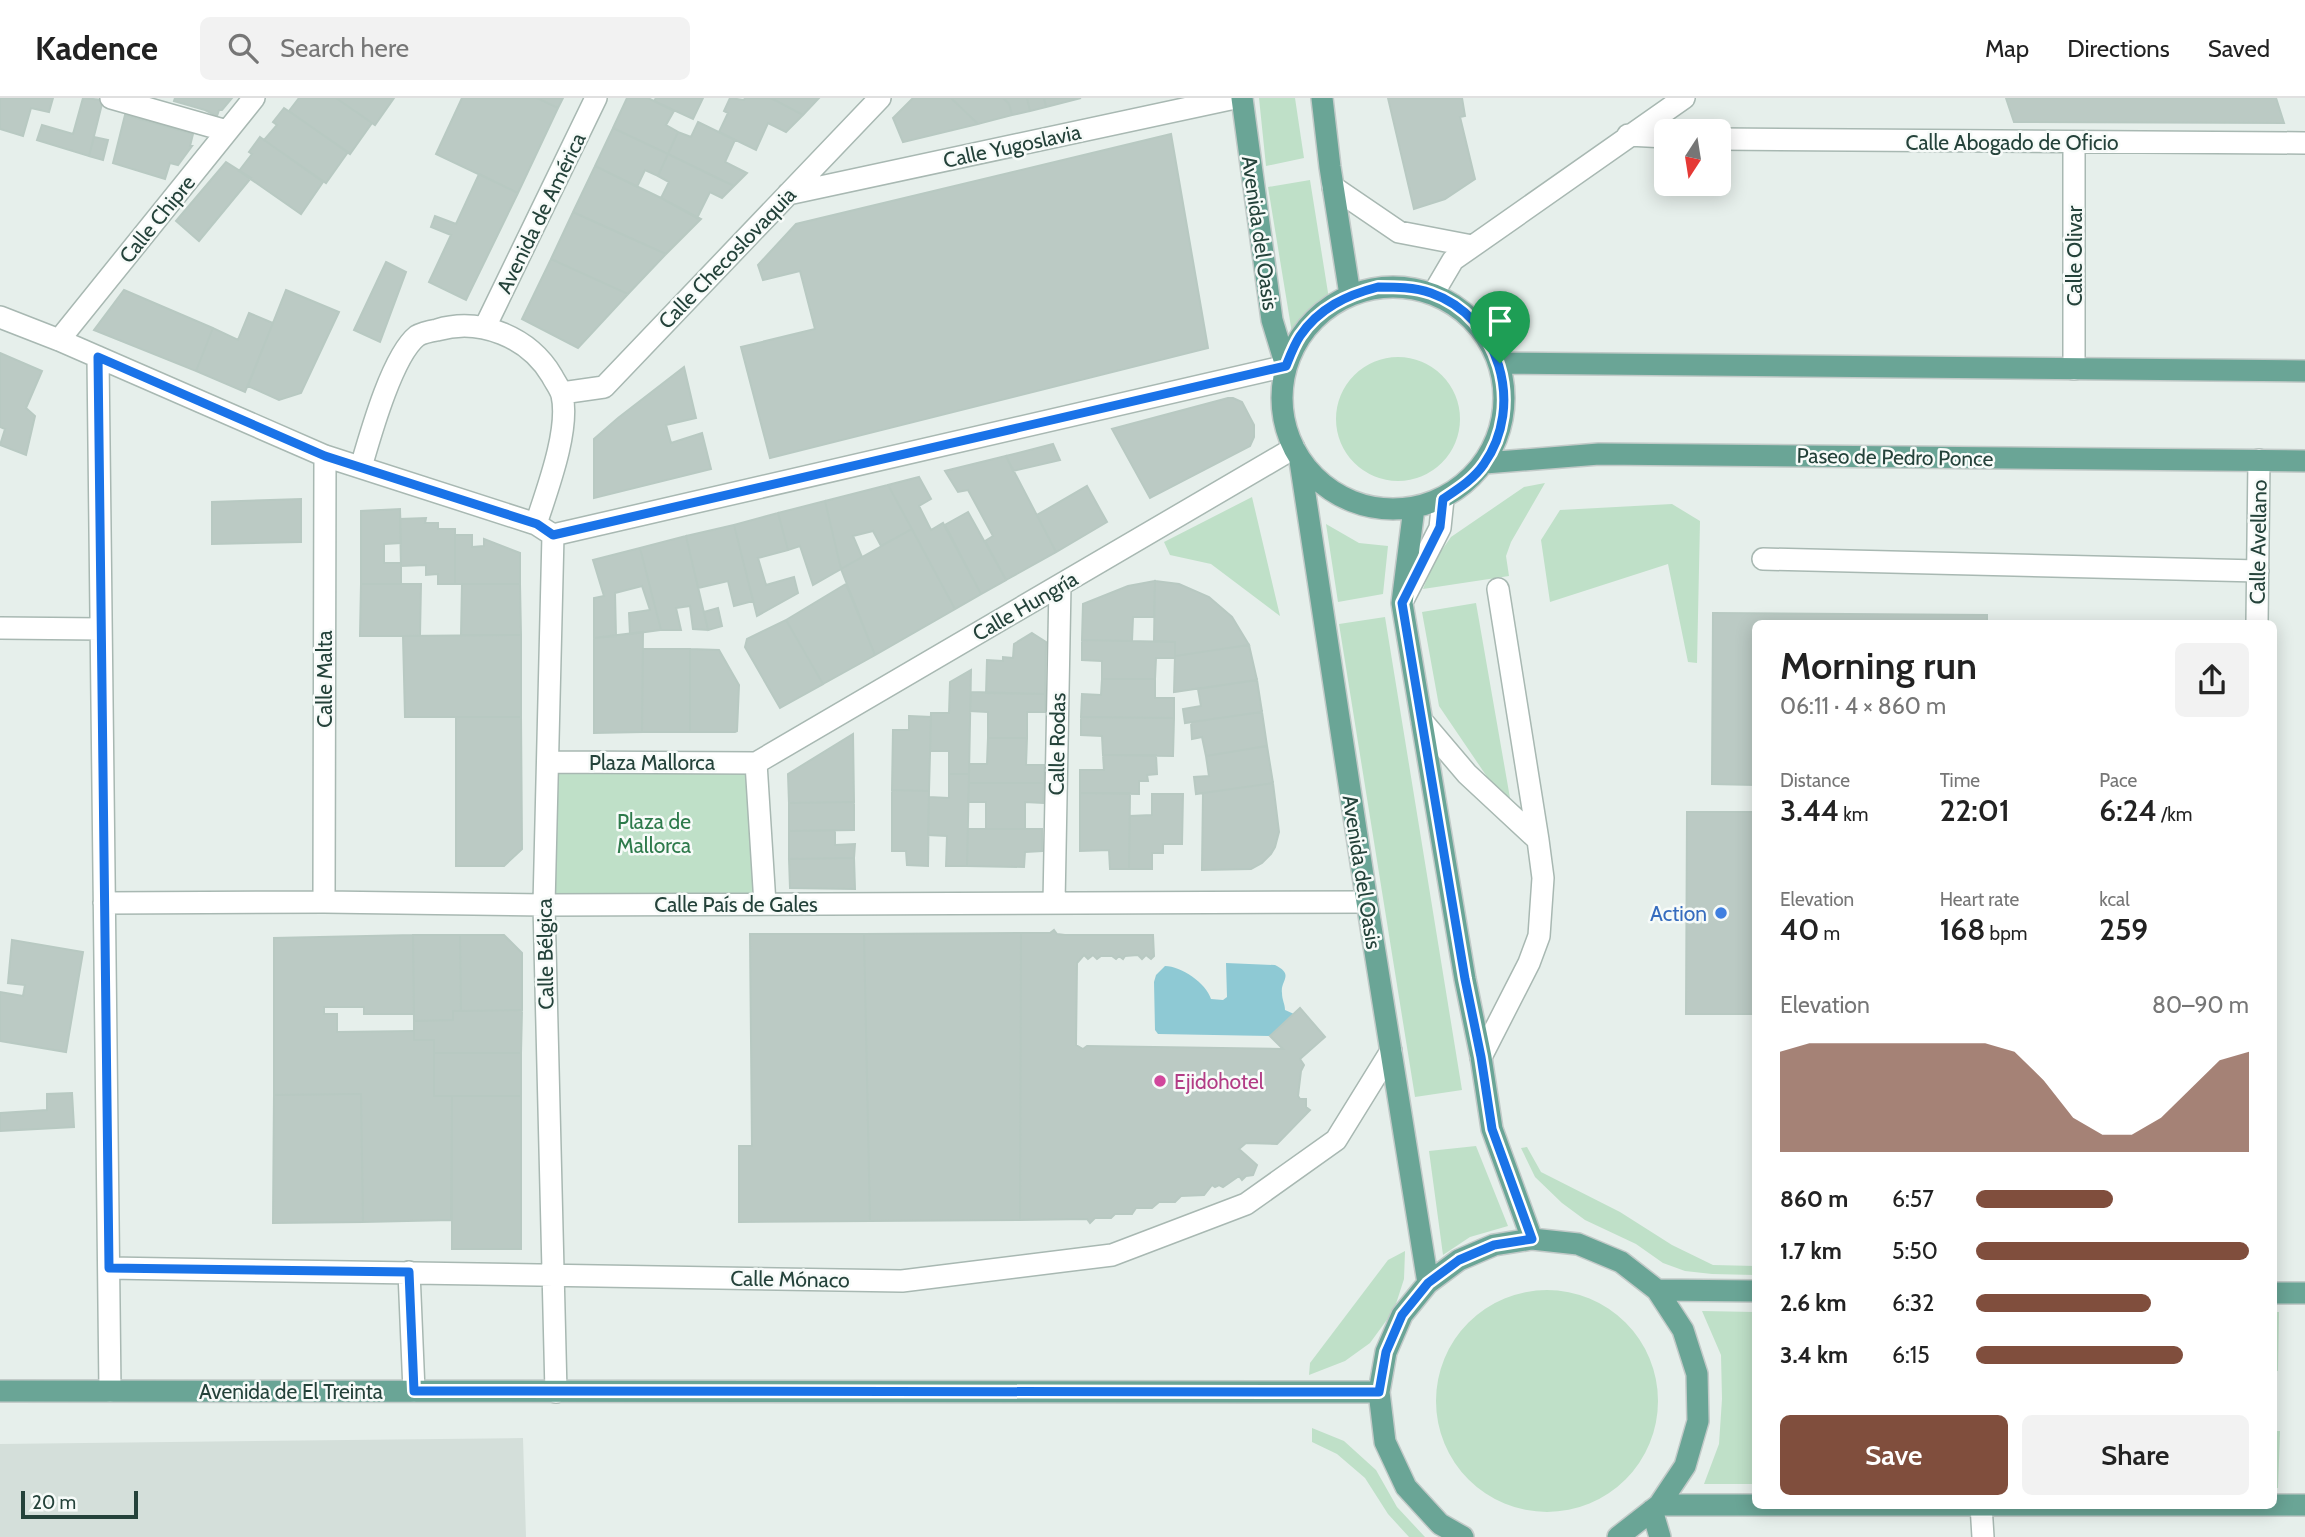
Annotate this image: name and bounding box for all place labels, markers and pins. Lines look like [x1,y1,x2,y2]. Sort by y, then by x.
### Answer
pin [1470,291,1530,363]
place label: Action [1650,901,1707,926]
marker: Action [1713,905,1729,921]
place label: Ejidohotel [1174,1069,1264,1095]
marker: Ejidohotel [1152,1073,1168,1089]

